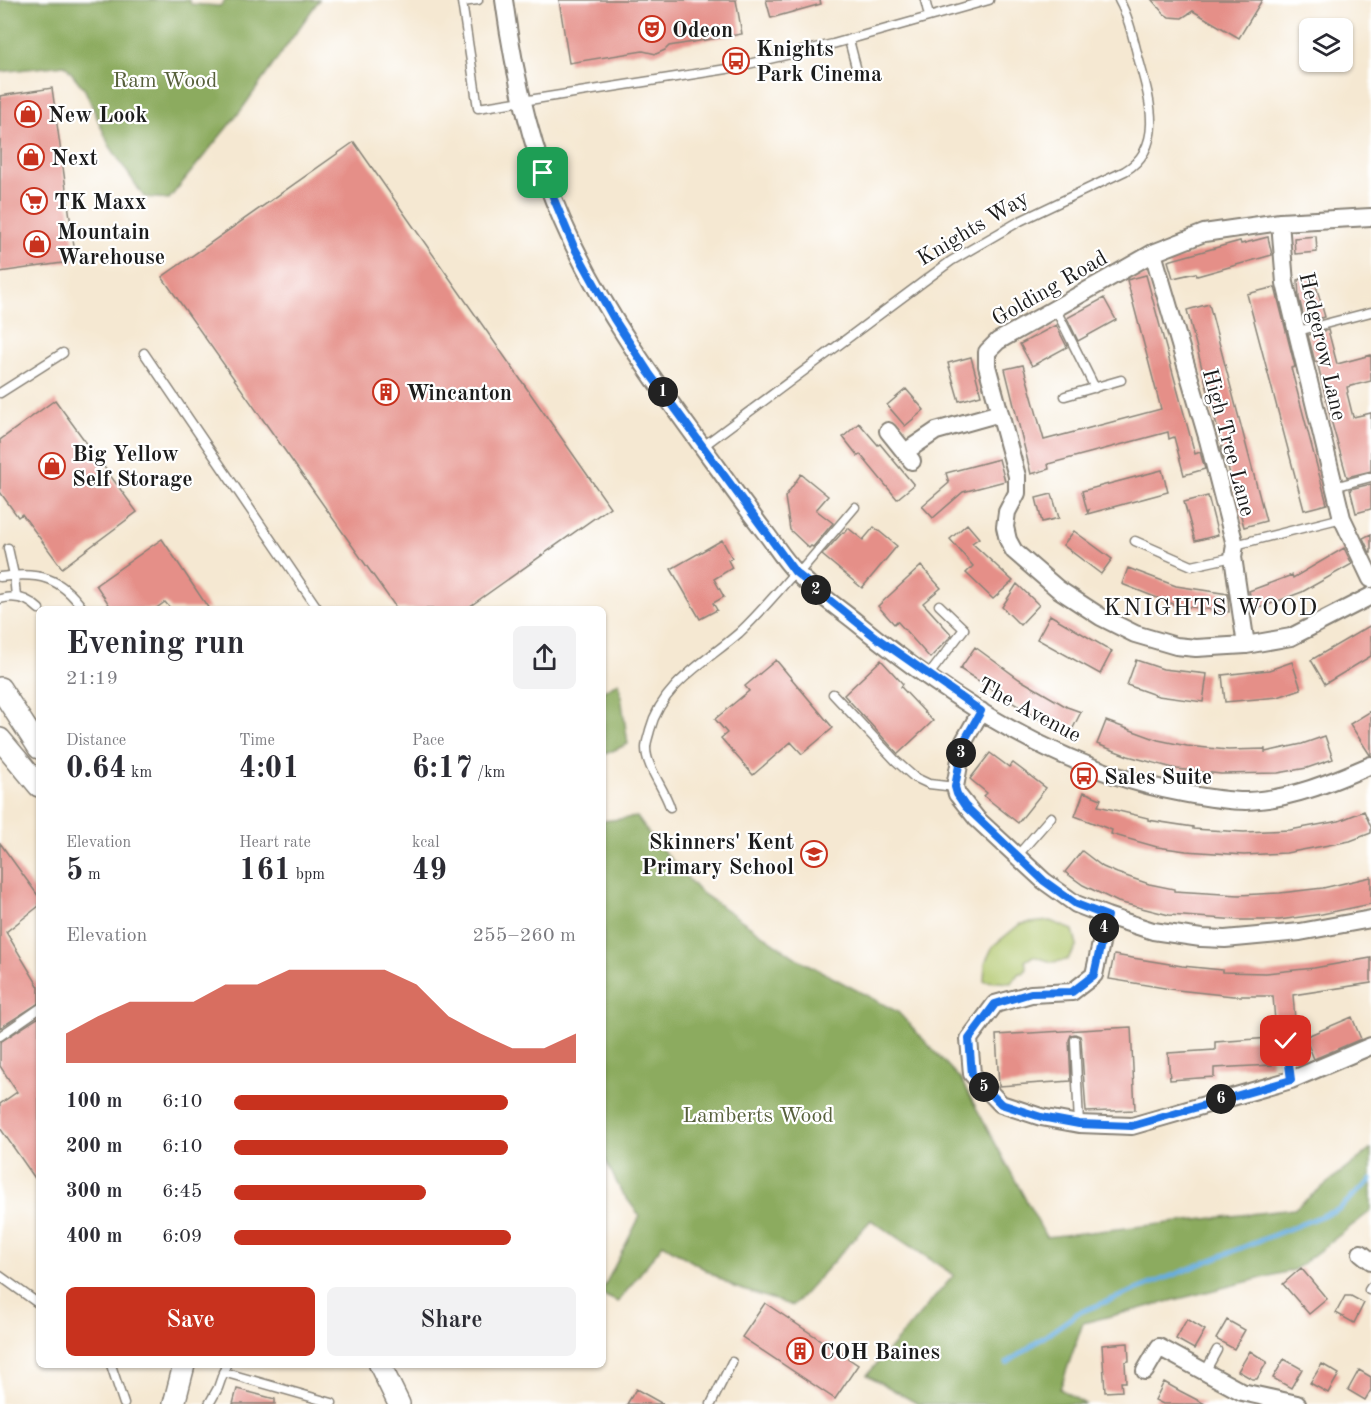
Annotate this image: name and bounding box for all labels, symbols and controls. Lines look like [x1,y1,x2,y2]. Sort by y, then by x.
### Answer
theatre icon: Odeon [637,14,667,44]
map controls [1299,18,1353,72]
button: layers [1299,18,1353,72]
place label: Odeon [672,20,733,42]
place label: Knights Park Cinema [756,39,882,86]
bus stop icon: Knights Park Cinema [721,46,751,76]
park label: Ram Wood [113,70,217,92]
shop icon: New Look [13,99,43,129]
place label: New Look [48,105,148,127]
shop icon: Next [16,142,46,172]
pin [517,147,568,198]
place label: Next [51,148,98,170]
icon: arrive [526,156,559,189]
supermarket icon: TK Maxx [19,186,49,216]
street label: Knights Way [914,187,1033,270]
place label: TK Maxx [54,192,147,214]
place label: Mountain Warehouse [57,222,165,269]
shop icon: Mountain Warehouse [22,229,52,259]
street label: Golding Road [989,247,1111,331]
street label: Hedgerow Lane [1294,270,1350,423]
street label: High Tree Lane [1198,366,1258,519]
building icon: Wincanton [371,377,401,407]
pin: 1 [648,377,678,407]
place label: Wincanton [406,383,512,405]
text: 1 [658,384,668,400]
place label: Big Yellow Self Storage [72,444,193,491]
shop icon: Big Yellow Self Storage [37,451,67,481]
pin: 2 [801,575,831,605]
text: 2 [811,582,821,598]
district label: KNIGHTS WOOD [1103,597,1319,621]
button: share [513,626,576,689]
text: Evening run [66,628,245,661]
text: 21:19 [66,669,118,689]
street label: The Avenue [974,674,1084,747]
text: Distance [66,733,126,749]
text: Time [239,733,275,749]
text: Pace [412,733,444,749]
pin: 3 [946,738,976,768]
text: 3 [956,745,966,761]
text: 0.64 [66,754,127,784]
text: 4:01 [239,754,300,784]
text: 6:17 [412,754,473,784]
bus stop icon: Sales Suite [1069,761,1099,791]
text: km [127,765,152,781]
text: /km [473,765,505,781]
place label: Sales Suite [1104,767,1212,789]
place label: Skinners' Kent Primary School [641,832,794,879]
text: Elevation [66,835,131,851]
text: Heart rate [239,835,311,851]
text: kcal [412,835,440,851]
school or university icon: Skinners' Kent Primary School [799,839,829,869]
text: 5 [66,856,83,886]
text: 161 [239,856,291,886]
text: 49 [412,856,447,886]
text: m [83,867,101,883]
text: bpm [291,867,325,883]
pin: 4 [1089,913,1119,943]
text: 4 [1099,920,1109,936]
text: Elevation [66,926,147,946]
text: 255–260 m [473,926,576,946]
pin [1260,1015,1311,1066]
icon: check [1269,1024,1302,1057]
pin: 5 [969,1072,999,1102]
text: 5 [979,1079,989,1095]
pin: 6 [1206,1084,1236,1114]
text: 6 [1216,1091,1226,1107]
text: 100 m [66,1092,122,1112]
text: 6:10 [162,1092,202,1112]
park label: Lamberts Wood [682,1105,834,1127]
text: 200 m [66,1137,122,1157]
text: 6:10 [162,1137,202,1157]
text: 300 m [66,1182,122,1202]
text: 6:45 [162,1182,202,1202]
text: 400 m [66,1227,122,1247]
text: 6:09 [162,1227,202,1247]
button: Save [66,1287,315,1356]
button: Share [327,1287,576,1356]
building icon: COH Baines [785,1336,815,1366]
place label: COH Baines [820,1342,940,1364]

